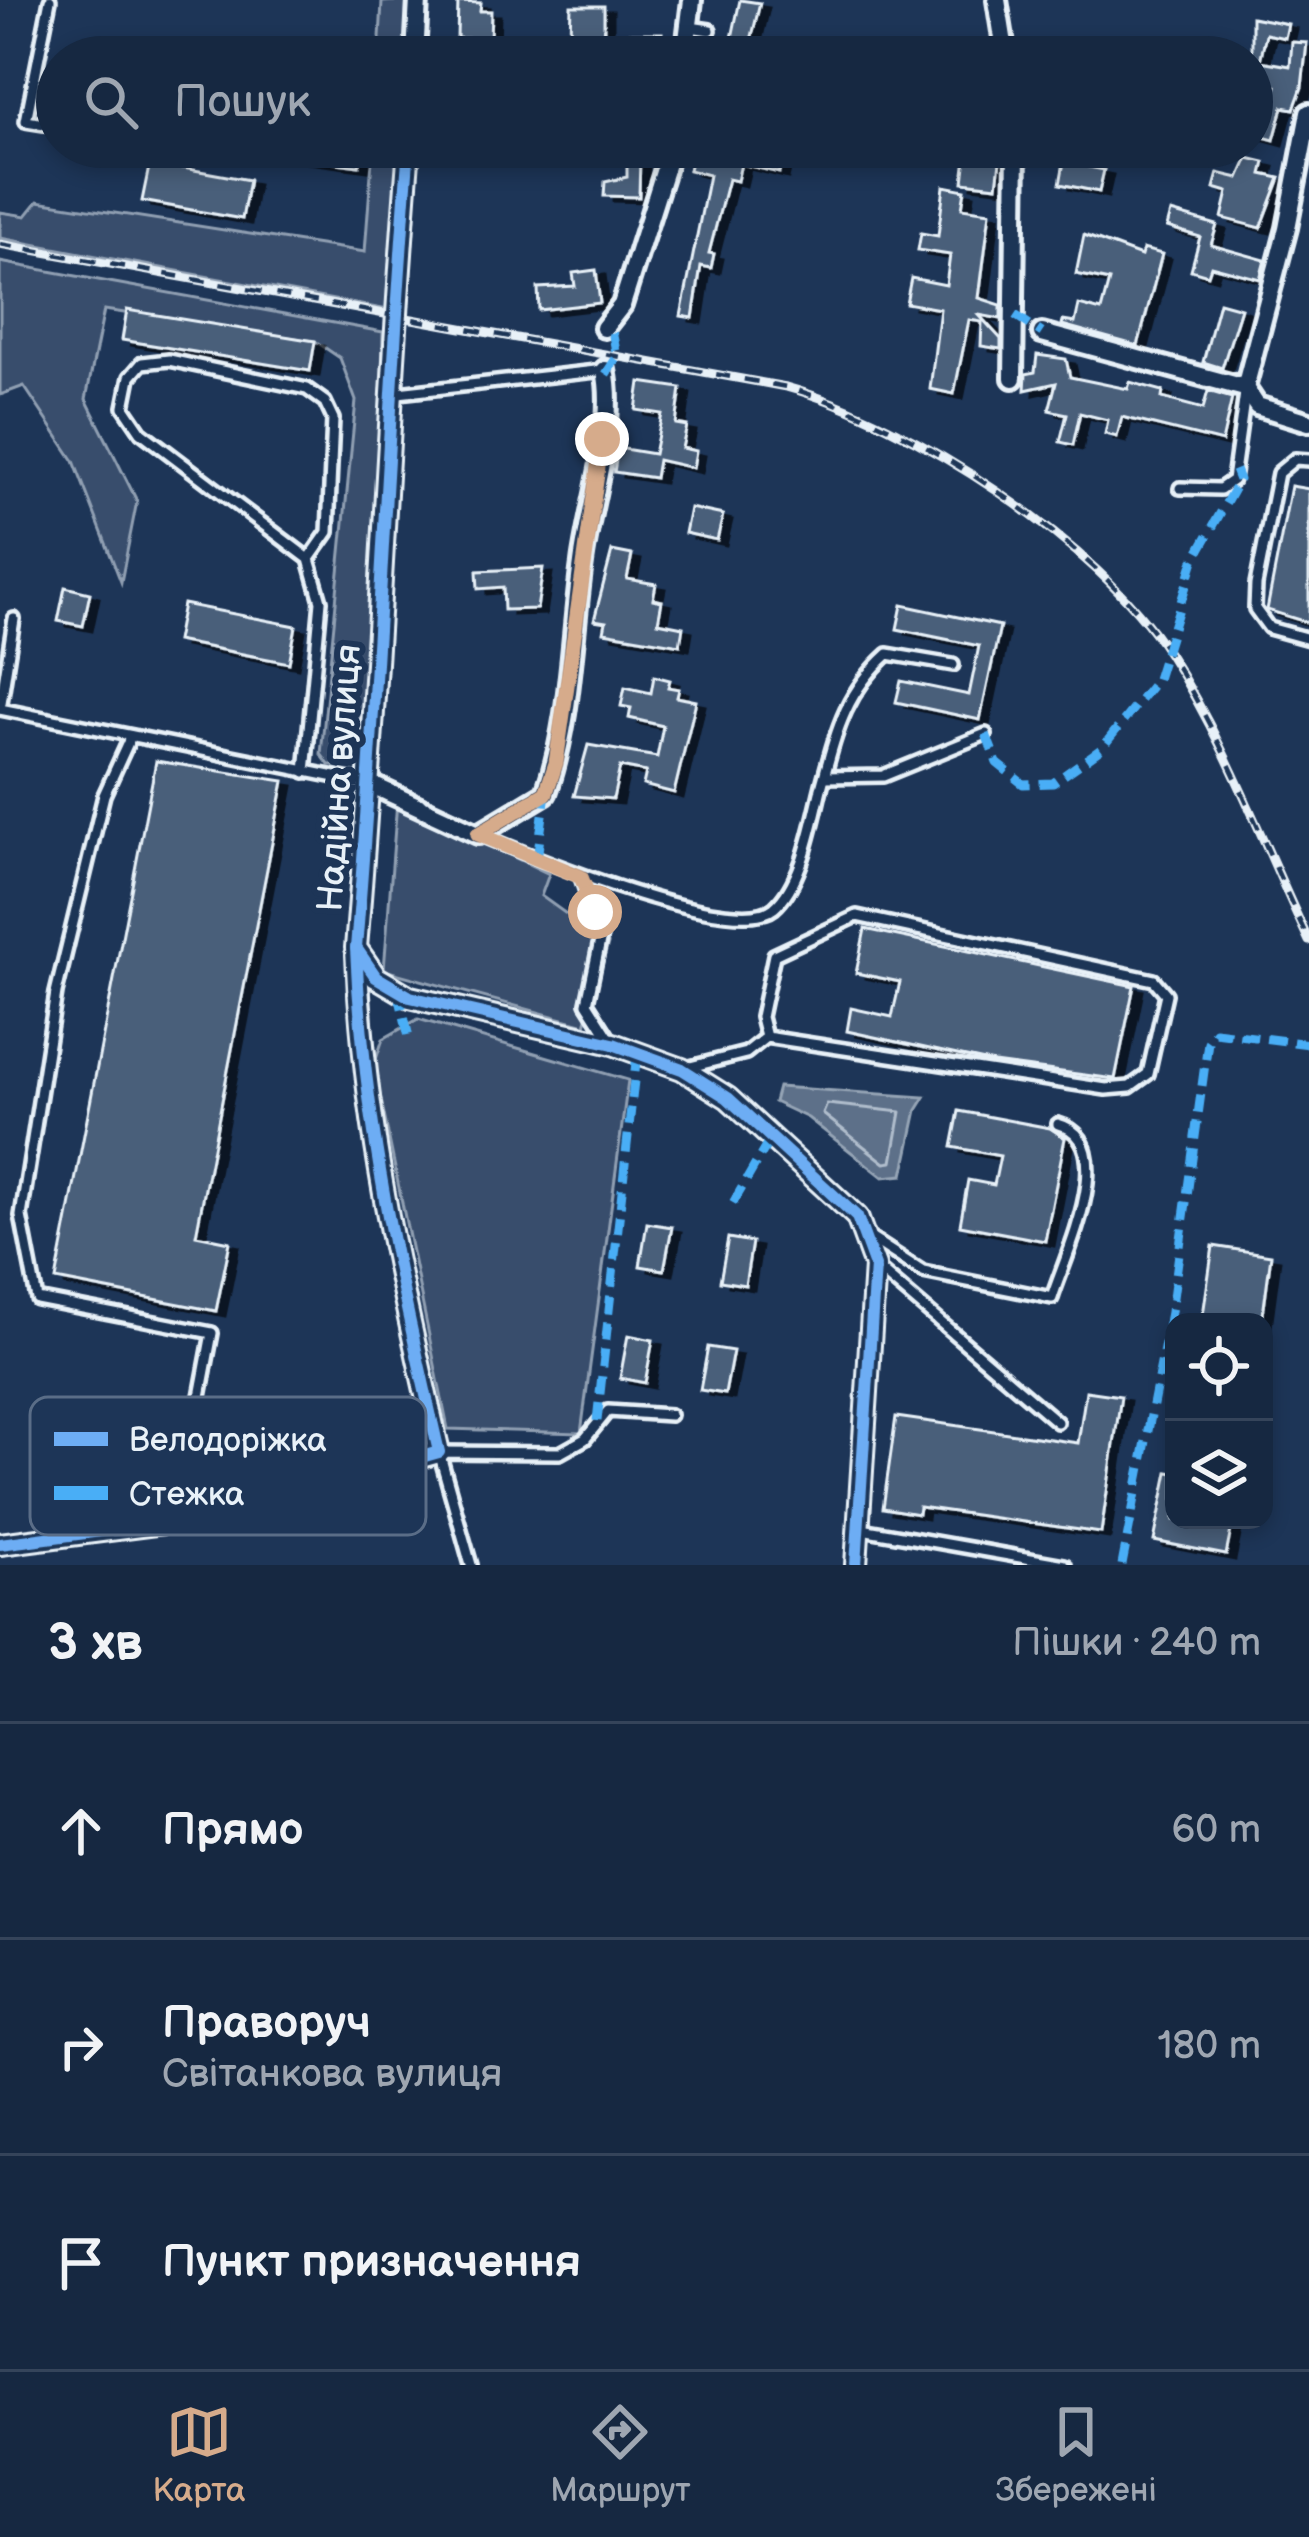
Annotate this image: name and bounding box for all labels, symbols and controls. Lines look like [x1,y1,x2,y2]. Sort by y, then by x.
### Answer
search box [36,36,1273,168]
icon: search [78,69,144,135]
text: Пошук [174,75,311,130]
route end [575,412,629,466]
street label: Надійна вулиця [309,643,371,913]
route start [568,885,622,939]
map controls [1165,1313,1273,1529]
button: locate [1165,1313,1273,1421]
legend [30,1397,426,1535]
text: Велодоріжка [129,1421,327,1461]
button: layers [1165,1421,1273,1529]
text: Стежка [129,1475,245,1515]
text: 3 хв [48,1613,143,1674]
text: Пішки · 240 m [1012,1620,1261,1667]
icon: ahead [48,1798,114,1864]
text: Прямо [162,1803,303,1858]
text: 60 m [1171,1807,1261,1854]
text: Праворуч [162,1996,371,2051]
icon: right [48,2014,114,2080]
text: 180 m [1157,2023,1261,2070]
text: Світанкова вулиця [162,2051,502,2098]
icon: arrive [48,2230,114,2296]
text: Пункт призначення [162,2235,581,2290]
tab: Карта [152,2399,245,2511]
tab: Маршрут [550,2399,691,2511]
tab: Збережені [996,2399,1157,2511]

